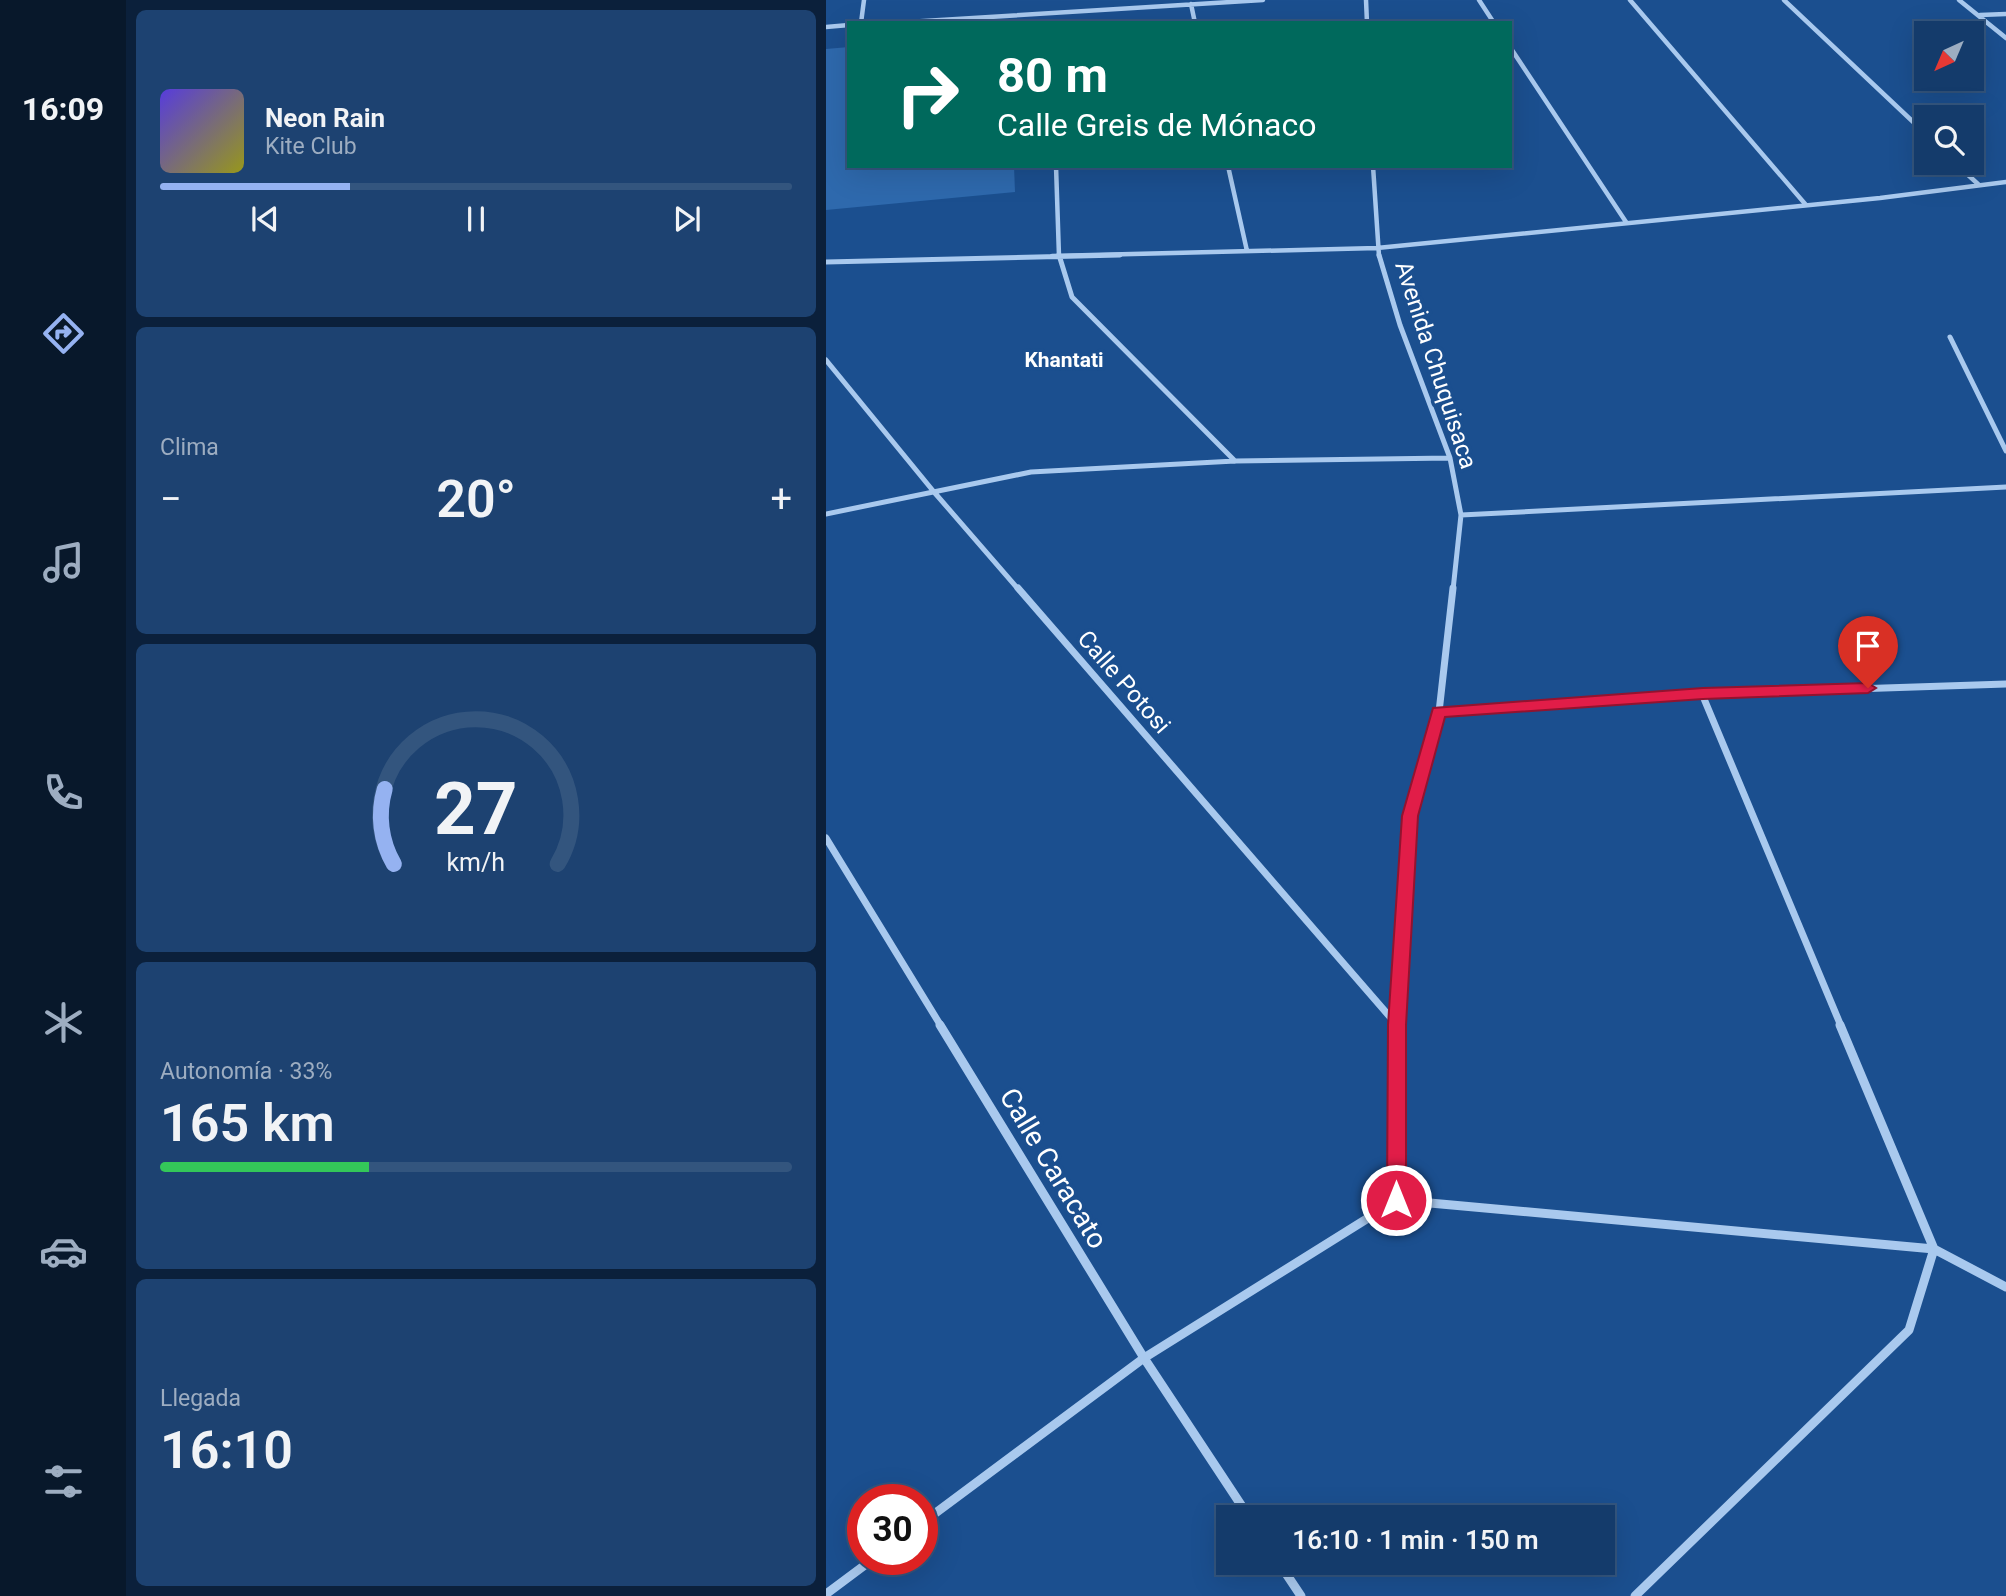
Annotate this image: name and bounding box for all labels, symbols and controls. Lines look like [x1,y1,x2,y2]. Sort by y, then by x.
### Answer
north arrow [1914,21,1984,91]
map controls [1914,21,1984,175]
text: 80 m [997,47,1108,104]
icon: right [882,49,973,140]
text: 16:09 [22,90,104,128]
text: Neon Rain [265,103,385,133]
button: search [1914,105,1984,175]
text: Calle Greis de Mónaco [997,106,1316,144]
text: Kite Club [265,133,357,160]
icon: previous [246,200,284,238]
icon: pause [457,200,495,238]
icon: next [668,200,706,238]
street label: Avenida Chuquisaca [1389,258,1483,472]
icon: directions [39,309,88,358]
district label: Khantati [1024,348,1104,372]
text: Clima [160,434,219,461]
text: 20° [436,469,516,530]
text: − [160,477,182,521]
text: + [770,477,792,521]
icon: music [39,538,88,587]
pin [1838,616,1898,688]
street label: Calle Potosi [1072,625,1176,739]
icon: arrive [1849,627,1887,665]
text: 27 [434,766,518,852]
icon: phone [39,768,88,817]
text: km/h [447,848,505,877]
icon: climate [39,998,88,1047]
text: Autonomía · 33% [160,1058,332,1085]
street label: Calle Caracato [993,1082,1114,1254]
text: 165 km [160,1093,335,1154]
position arrow [1359,1163,1433,1237]
icon: car [39,1227,88,1276]
text: Llegada [160,1385,241,1412]
text: 16:10 [160,1420,293,1481]
icon: filters [39,1457,88,1506]
speed limit sign: 30 [847,1484,938,1575]
text: 16:10 · 1 min · 150 m [1292,1525,1539,1555]

